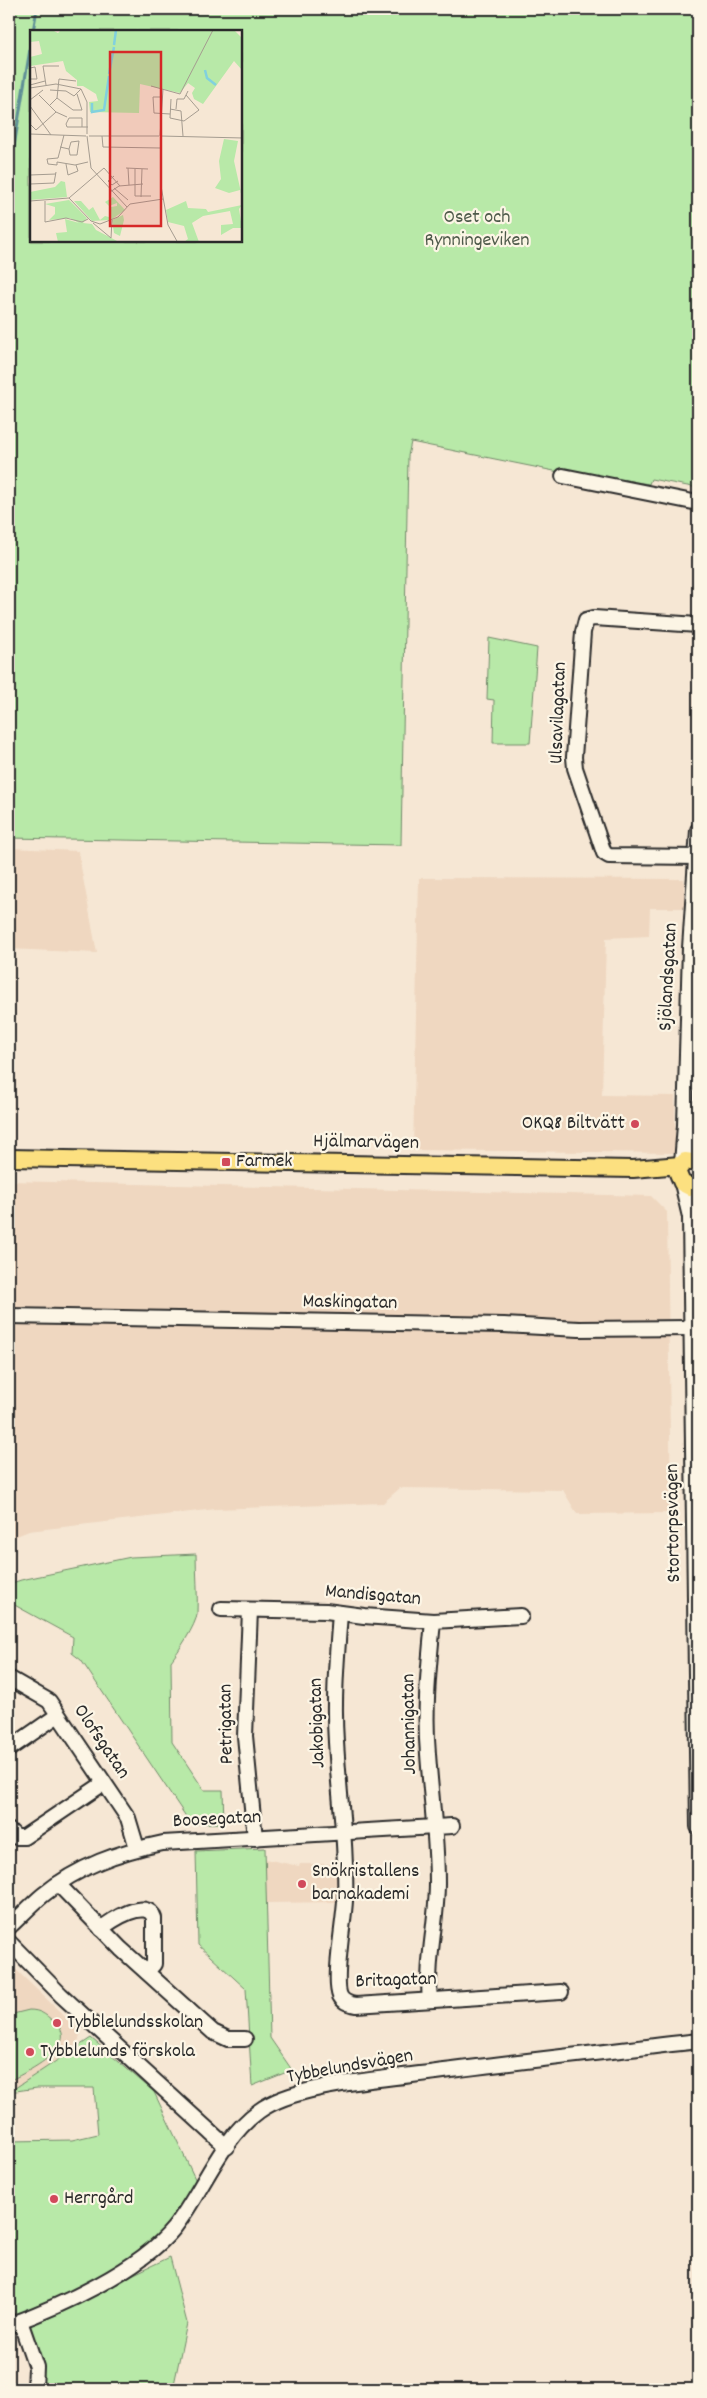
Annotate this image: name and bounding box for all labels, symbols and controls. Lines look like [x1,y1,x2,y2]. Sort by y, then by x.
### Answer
inset map [30,30,242,242]
park label: Oset och Rynningeviken [424,204,530,255]
street label: Ulsavilagatan [543,661,575,765]
street label: Sjölandsgatan [652,922,686,1032]
place label: OKQ8 Biltvätt [522,1110,625,1138]
marker: OKQ8 Biltvätt [629,1118,641,1130]
street label: Hjälmarvägen [313,1128,419,1158]
place label: Farmek [236,1148,292,1176]
marker: Farmek [220,1156,232,1168]
street label: Maskingatan [302,1288,398,1318]
street label: Stortorpsvägen [659,1463,689,1583]
street label: Mandisgatan [324,1578,422,1614]
street label: Johannigatan [395,1673,425,1775]
street label: Jakobigatan [302,1677,334,1769]
street label: Petrigatan [212,1684,242,1764]
street label: Olofsgatan [66,1699,136,1785]
street label: Boosegatan [172,1804,262,1836]
place label: Snökristallens barnakademi [312,1858,419,1909]
marker: Snökristallens barnakademi [296,1878,308,1890]
street label: Britagatan [355,1966,437,1996]
place label: Tybblelundsskolan [67,2009,203,2037]
marker: Tybblelundsskolan [51,2017,63,2029]
place label: Tybblelunds förskola [40,2038,196,2066]
street label: Tybbelundsvägen [285,2042,415,2092]
marker: Tybblelunds förskola [24,2046,36,2058]
place label: Herrgård [64,2185,133,2213]
marker: Herrgård [48,2193,60,2205]

